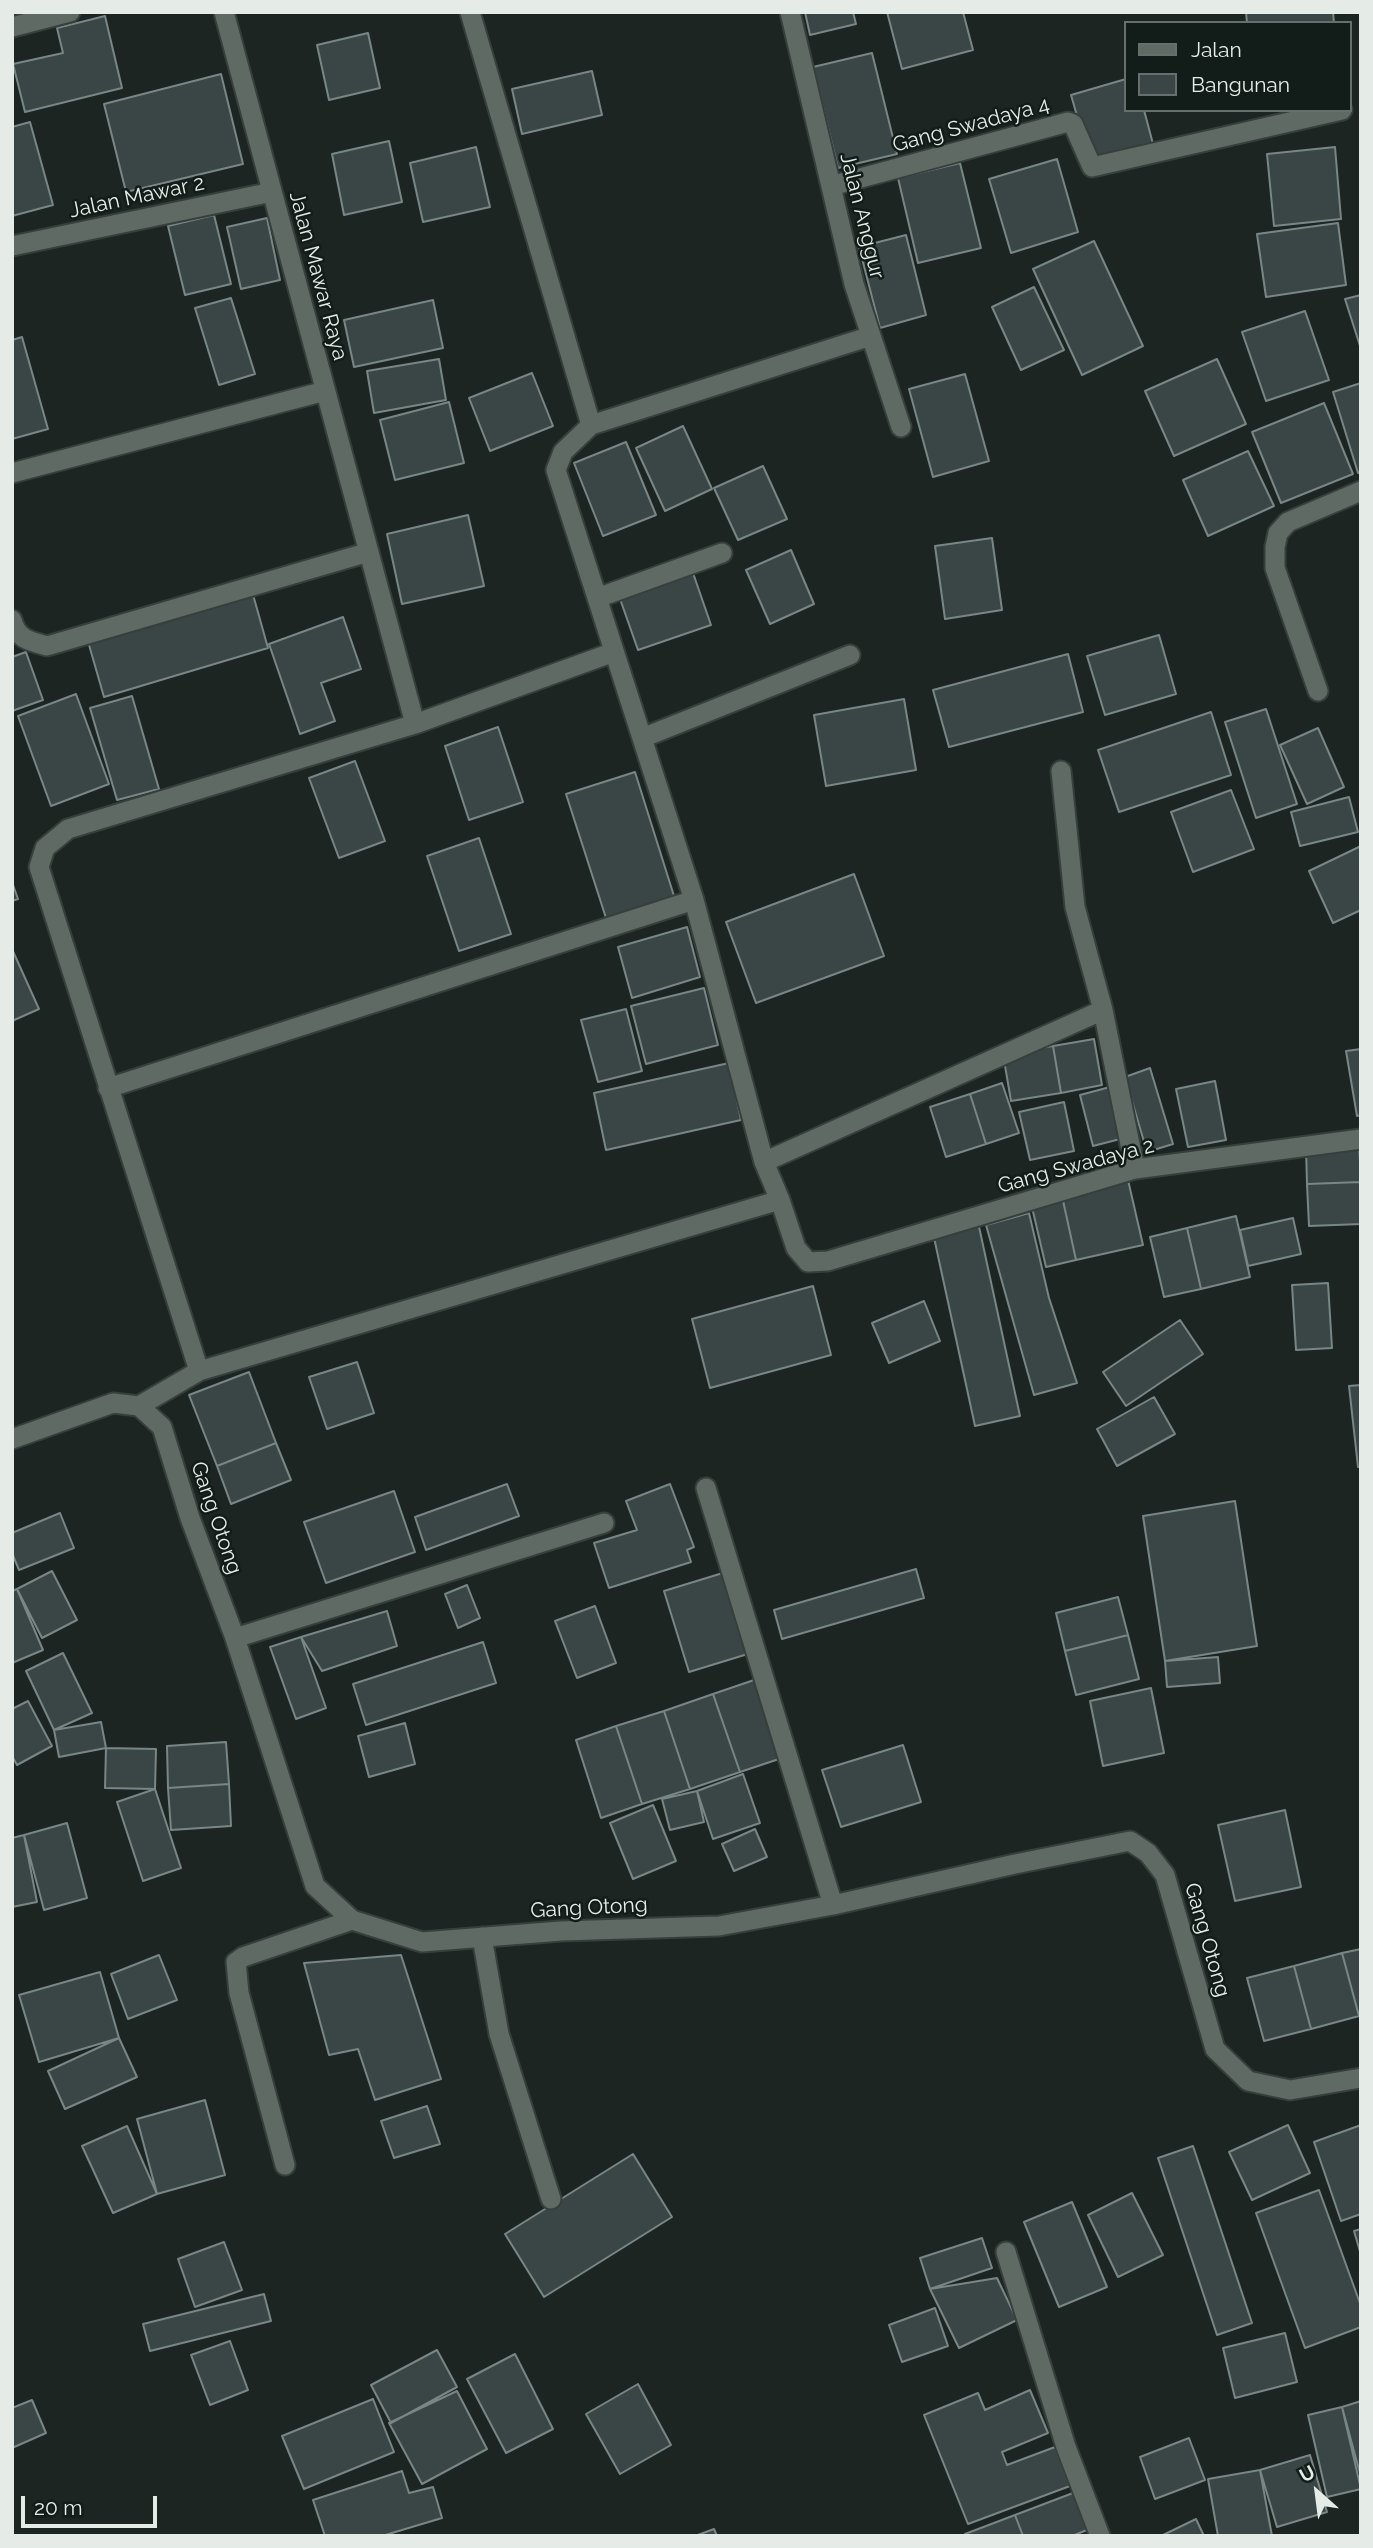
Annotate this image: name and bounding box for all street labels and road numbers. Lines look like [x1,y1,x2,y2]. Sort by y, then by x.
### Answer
street label: Gang Swadaya 4 [890,92,1052,158]
street label: Jalan Anggur [834,151,890,281]
street label: Jalan Mawar 2 [67,170,207,224]
street label: Jalan Mawar Raya [283,189,353,363]
street label: Gang Swadaya 2 [995,1133,1157,1199]
street label: Gang Otong [185,1458,247,1578]
street label: Gang Otong [1179,1880,1235,2000]
street label: Gang Otong [530,1892,648,1924]

